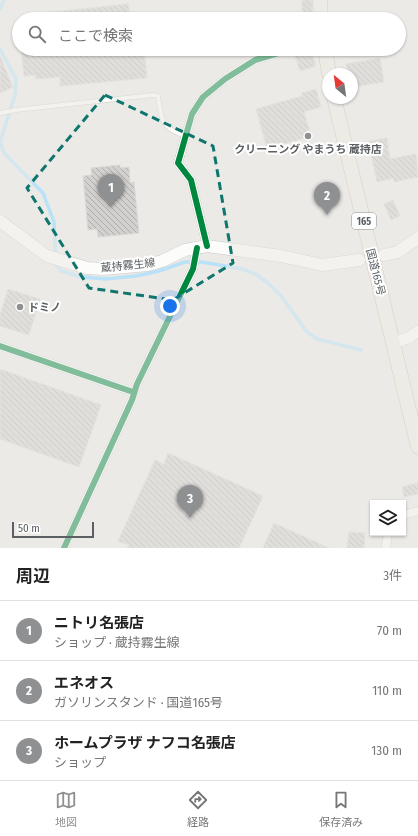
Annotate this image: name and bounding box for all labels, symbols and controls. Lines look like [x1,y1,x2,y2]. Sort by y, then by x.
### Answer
search box [12,12,406,56]
icon: search [26,23,48,45]
text: ここで検索 [58,27,133,45]
north arrow [322,68,358,104]
marker: クリーニング やまうち 蔵持店 [303,131,313,141]
place label: クリーニング やまうち 蔵持店 [234,143,382,156]
pin: 1 [98,174,124,207]
pin: 2 [314,182,340,215]
road number: 165 [352,213,376,229]
street label: 国道165号 [363,247,388,297]
street label: 蔵持霧生線 [100,256,156,275]
your location [160,296,180,316]
place label: ドミノ [28,301,61,314]
marker: ドミノ [15,302,25,312]
pin: 3 [177,485,203,518]
map controls [370,500,406,536]
button: layers [370,500,406,536]
scale bar [12,520,94,539]
text: 50 m [18,522,40,535]
text: 周辺 [16,566,50,587]
text: 3件 [383,568,402,583]
text: ニトリ名張店 [54,614,144,632]
text: 1 [26,623,32,638]
text: 70 m [377,623,402,638]
text: ショップ · 蔵持霧生線 [54,635,180,650]
text: エネオス [54,674,114,692]
text: 2 [26,683,32,698]
text: 110 m [372,683,402,698]
text: ガソリンスタンド · 国道165号 [54,695,223,710]
text: ホームプラザ ナフコ名張店 [54,734,236,752]
text: 3 [26,743,32,758]
text: 130 m [371,743,402,758]
text: ショップ [54,755,106,770]
tab: 地図 [55,789,77,829]
tab: 経路 [187,789,209,829]
tab: 保存済み [319,789,363,829]

